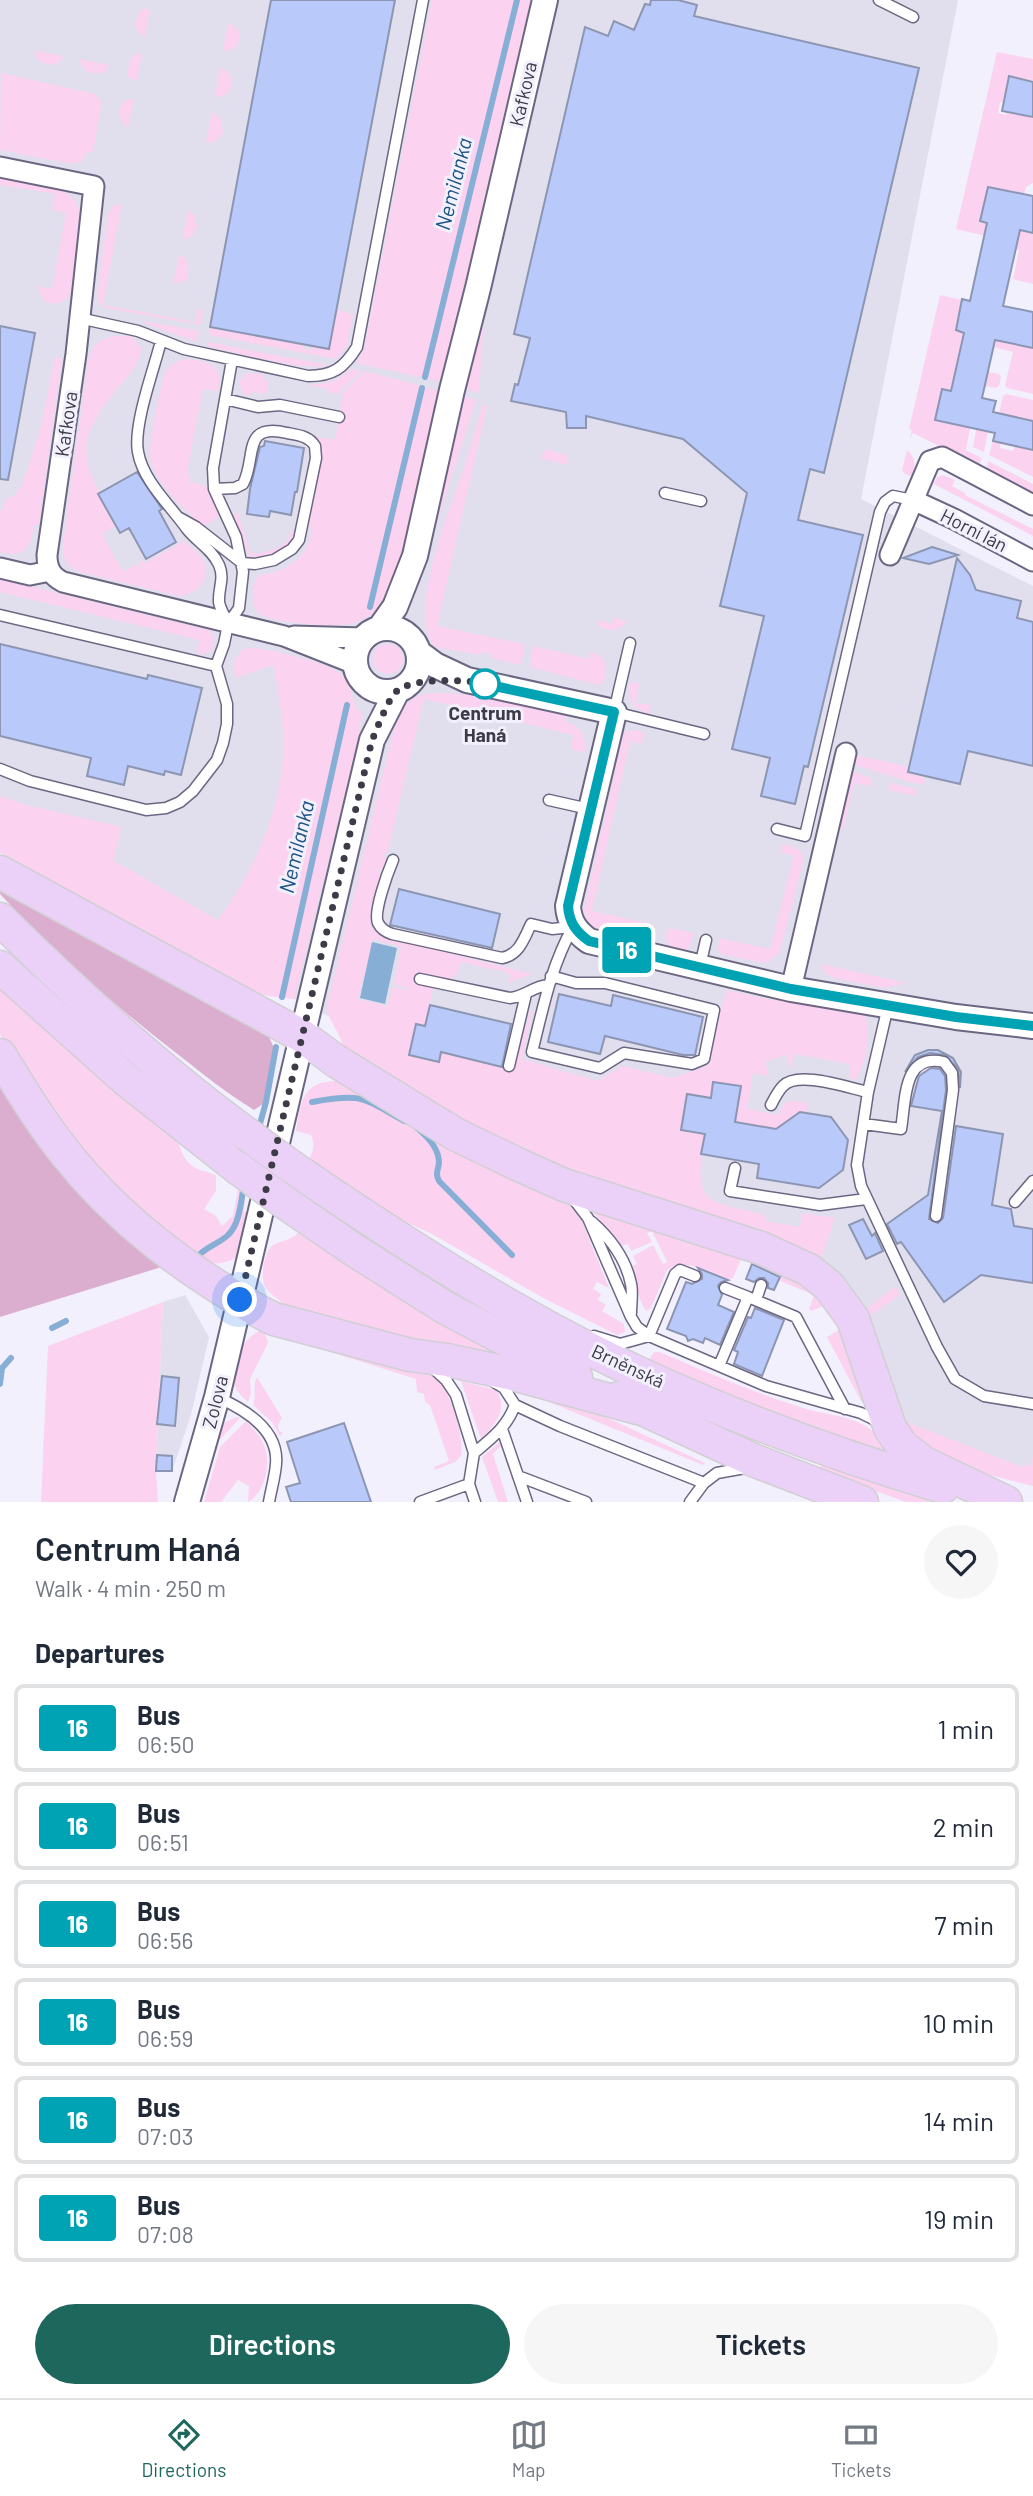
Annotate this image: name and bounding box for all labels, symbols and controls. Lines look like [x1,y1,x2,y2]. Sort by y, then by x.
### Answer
street label: Kafkova [504,59,541,128]
water label: Nemilanka [429,135,476,232]
street label: Kafkova [50,390,81,458]
street label: Horní lán [937,503,1012,556]
marker: Centrum Haná [470,669,500,699]
place label: Centrum Haná [448,701,522,746]
water label: Nemilanka [273,798,318,895]
line badge: 16 [596,927,658,973]
text: 16 [616,935,638,964]
your location [222,1282,257,1317]
street label: Brněnská [588,1339,668,1392]
street label: Zolova [197,1373,232,1431]
button: heart [924,1525,998,1599]
text: Centrum Haná [35,1528,241,1568]
text: Walk · 4 min · 250 m [35,1574,226,1602]
text: Departures [35,1637,165,1668]
text: Bus [137,1699,180,1730]
text: 16 [67,1713,88,1742]
text: 1 min [938,1713,994,1744]
text: 06:50 [137,1730,194,1758]
text: Bus [137,1797,180,1828]
text: 16 [67,1811,88,1840]
text: 2 min [933,1811,994,1842]
text: 06:51 [137,1828,189,1856]
text: Bus [137,1895,180,1926]
text: 16 [67,1909,88,1938]
text: 7 min [934,1909,994,1940]
text: 06:56 [137,1926,193,1954]
text: Bus [137,1993,180,2024]
text: 16 [67,2007,88,2036]
text: 10 min [923,2007,994,2038]
text: 06:59 [137,2024,193,2052]
text: Bus [137,2091,180,2122]
text: 16 [67,2105,88,2134]
text: 14 min [923,2105,994,2136]
text: 07:03 [137,2122,194,2150]
text: Bus [137,2189,180,2220]
text: 16 [67,2203,88,2232]
text: 19 min [924,2203,994,2234]
text: 07:08 [137,2220,194,2248]
button: Directions [35,2304,510,2384]
button: Tickets [524,2304,998,2384]
tab: Directions [142,2416,227,2481]
tab: Map [510,2416,548,2481]
tab: Tickets [831,2416,891,2481]

